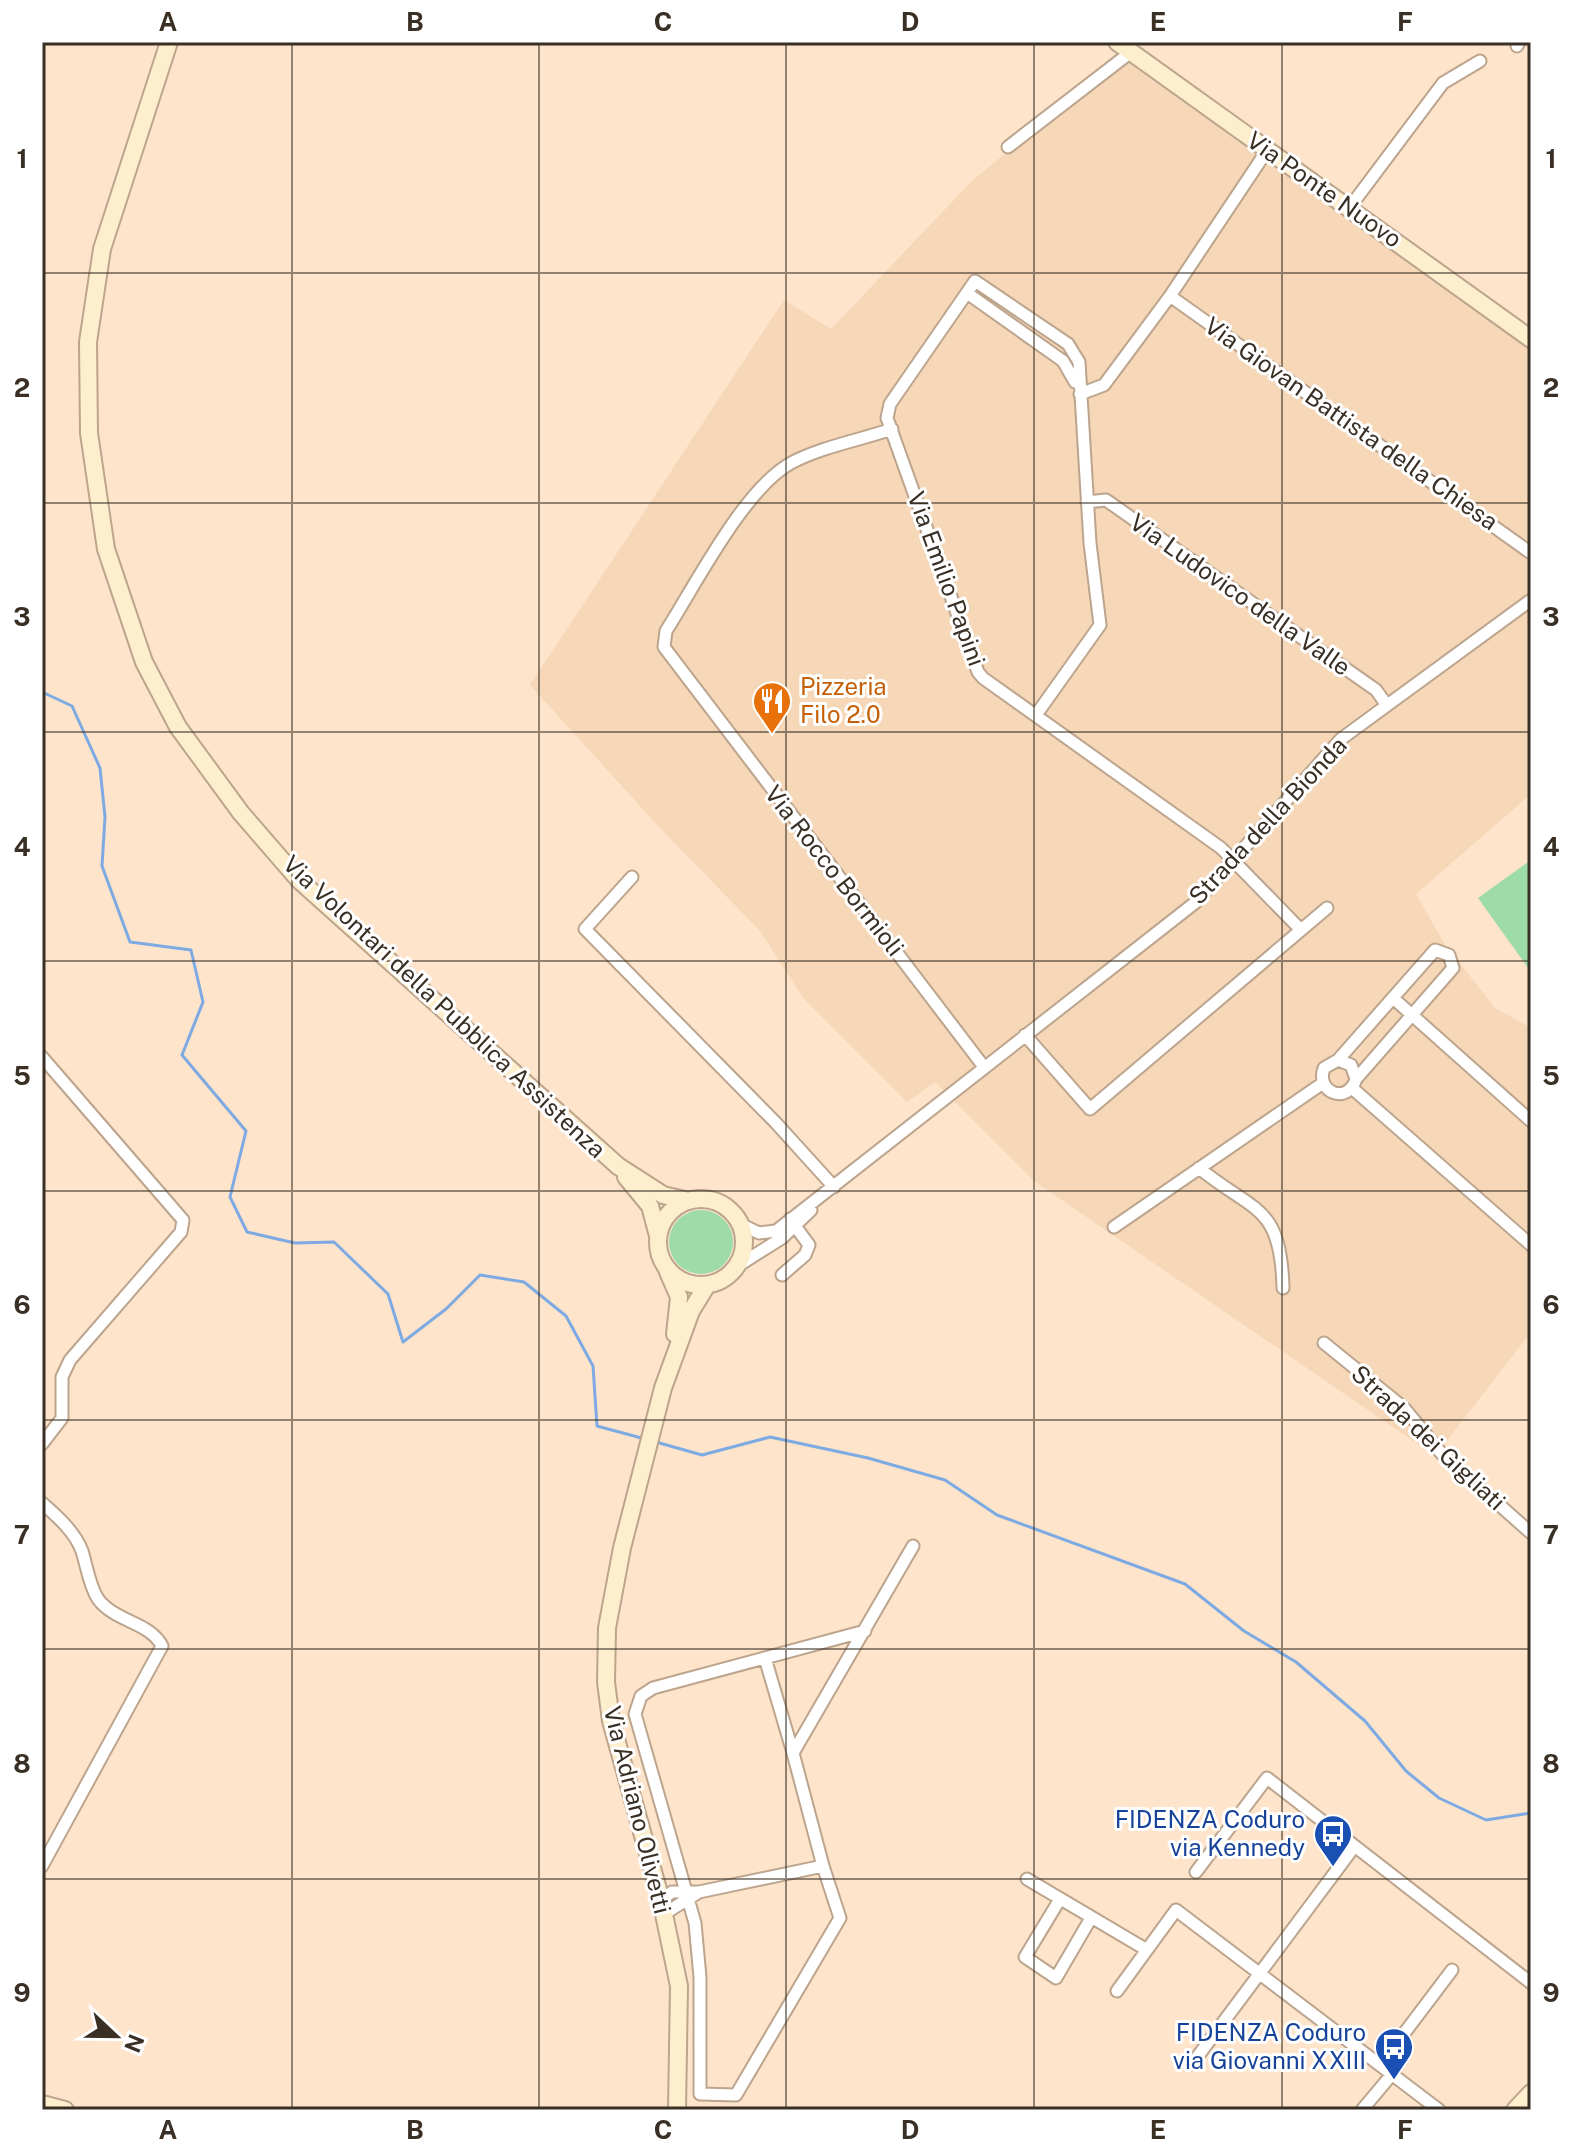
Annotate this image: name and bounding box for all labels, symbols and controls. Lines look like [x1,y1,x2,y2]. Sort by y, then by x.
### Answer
text: A [159,6,178,37]
text: B [406,6,424,37]
text: C [654,6,672,37]
text: D [901,6,919,37]
text: E [1150,6,1166,37]
text: F [1397,6,1413,37]
street label: Via Ponte Nuovo [1242,125,1407,253]
text: 1 [16,143,28,174]
text: 1 [1545,143,1557,174]
street label: Via Giovan Battista della Chiesa [1200,311,1504,535]
text: 2 [14,372,30,403]
text: 2 [1543,372,1559,403]
street label: Via Emilio Papini [902,488,991,670]
street label: Via Ludovico della Valle [1125,507,1356,681]
text: 3 [13,601,31,632]
text: 3 [1542,601,1560,632]
place label: Pizzeria Filo 2.0 [800,672,887,728]
restaurant icon: Pizzeria Filo 2.0 [751,680,793,735]
street label: Strada della Bionda [1183,731,1352,910]
street label: Via Rocco Bormioli [760,780,910,961]
text: 4 [13,831,31,862]
text: 4 [1542,831,1560,862]
street label: Via Volontari della Pubblica Assistenza [278,849,612,1163]
text: 5 [13,1060,31,1091]
text: 5 [1542,1060,1560,1091]
text: 6 [13,1289,31,1320]
text: 6 [1542,1289,1560,1320]
street label: Strada dei Gigliati [1346,1359,1511,1516]
text: 7 [14,1519,30,1550]
text: 7 [1543,1519,1559,1550]
street label: Via Adriano Olivetti [599,1703,677,1916]
text: 8 [13,1748,31,1779]
text: 8 [1542,1748,1560,1779]
place label: FIDENZA Coduro via Kennedy [1115,1805,1305,1861]
bus stop icon: FIDENZA Coduro via Kennedy [1312,1813,1354,1868]
text: 9 [13,1977,31,2008]
text: 9 [1542,1977,1560,2008]
north arrow [76,1996,156,2076]
place label: FIDENZA Coduro via Giovanni XXIII [1173,2018,1366,2074]
bus stop icon: FIDENZA Coduro via Giovanni XXIII [1373,2026,1415,2081]
text: N [119,2031,150,2056]
text: A [159,2114,178,2145]
text: B [406,2114,424,2145]
text: C [654,2114,672,2145]
text: D [901,2114,919,2145]
text: E [1150,2114,1166,2145]
text: F [1397,2114,1413,2145]

